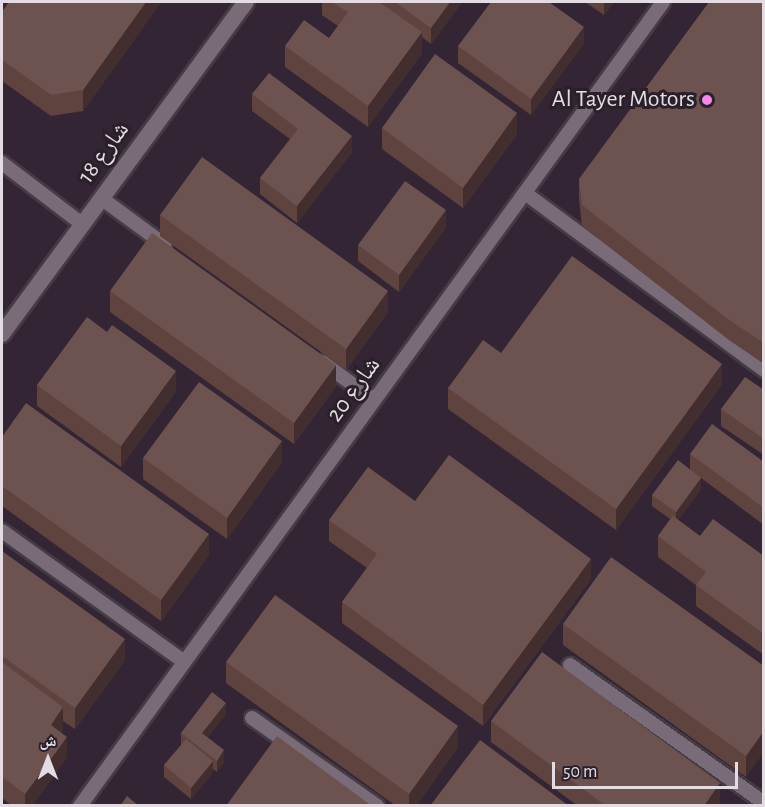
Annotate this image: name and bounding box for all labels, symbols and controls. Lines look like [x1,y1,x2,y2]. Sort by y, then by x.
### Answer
place label: Al Tayer Motors [552,86,695,114]
marker: Al Tayer Motors [700,93,714,107]
street label: شارع 18 [72,117,136,189]
street label: شارع 20 [321,352,387,428]
north arrow [18,729,78,789]
text: ش [40,733,56,749]
scale bar [555,750,741,788]
text: 50 m [563,763,597,781]

